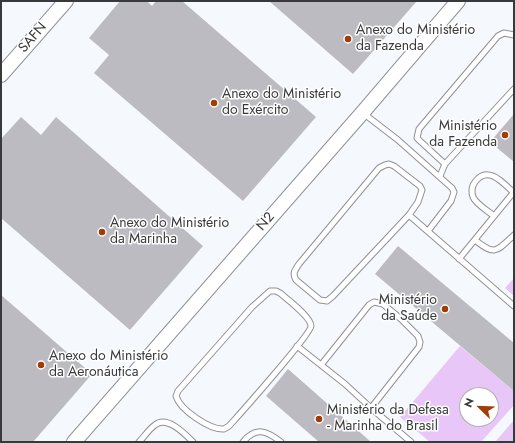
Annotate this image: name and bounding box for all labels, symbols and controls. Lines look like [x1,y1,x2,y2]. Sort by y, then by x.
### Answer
street label: SAFN [15,19,51,57]
place label: Anexo do Ministério da Fazenda [356,23,475,56]
marker: Anexo do Ministério da Fazenda [343,34,353,44]
place label: Anexo do Ministério do Exército [222,87,341,120]
marker: Anexo do Ministério do Exército [209,98,219,108]
place label: Ministério da Fazenda [429,119,497,152]
marker: Ministério da Fazenda [500,130,510,140]
street label: N2 [253,209,279,235]
place label: Anexo do Ministério da Marinha [110,216,229,248]
marker: Anexo do Ministério da Marinha [97,227,107,237]
place label: Ministério da Saúde [379,293,437,326]
marker: Ministério da Saúde [440,304,450,314]
place label: Anexo do Ministério da Aeronáutica [49,349,168,382]
marker: Anexo do Ministério da Aeronáutica [36,360,46,370]
north arrow [459,387,499,427]
text: N [460,396,478,410]
place label: Ministério da Defesa - Marinha do Brasil [327,403,449,436]
marker: Ministério da Defesa - Marinha do Brasil [314,414,324,424]

